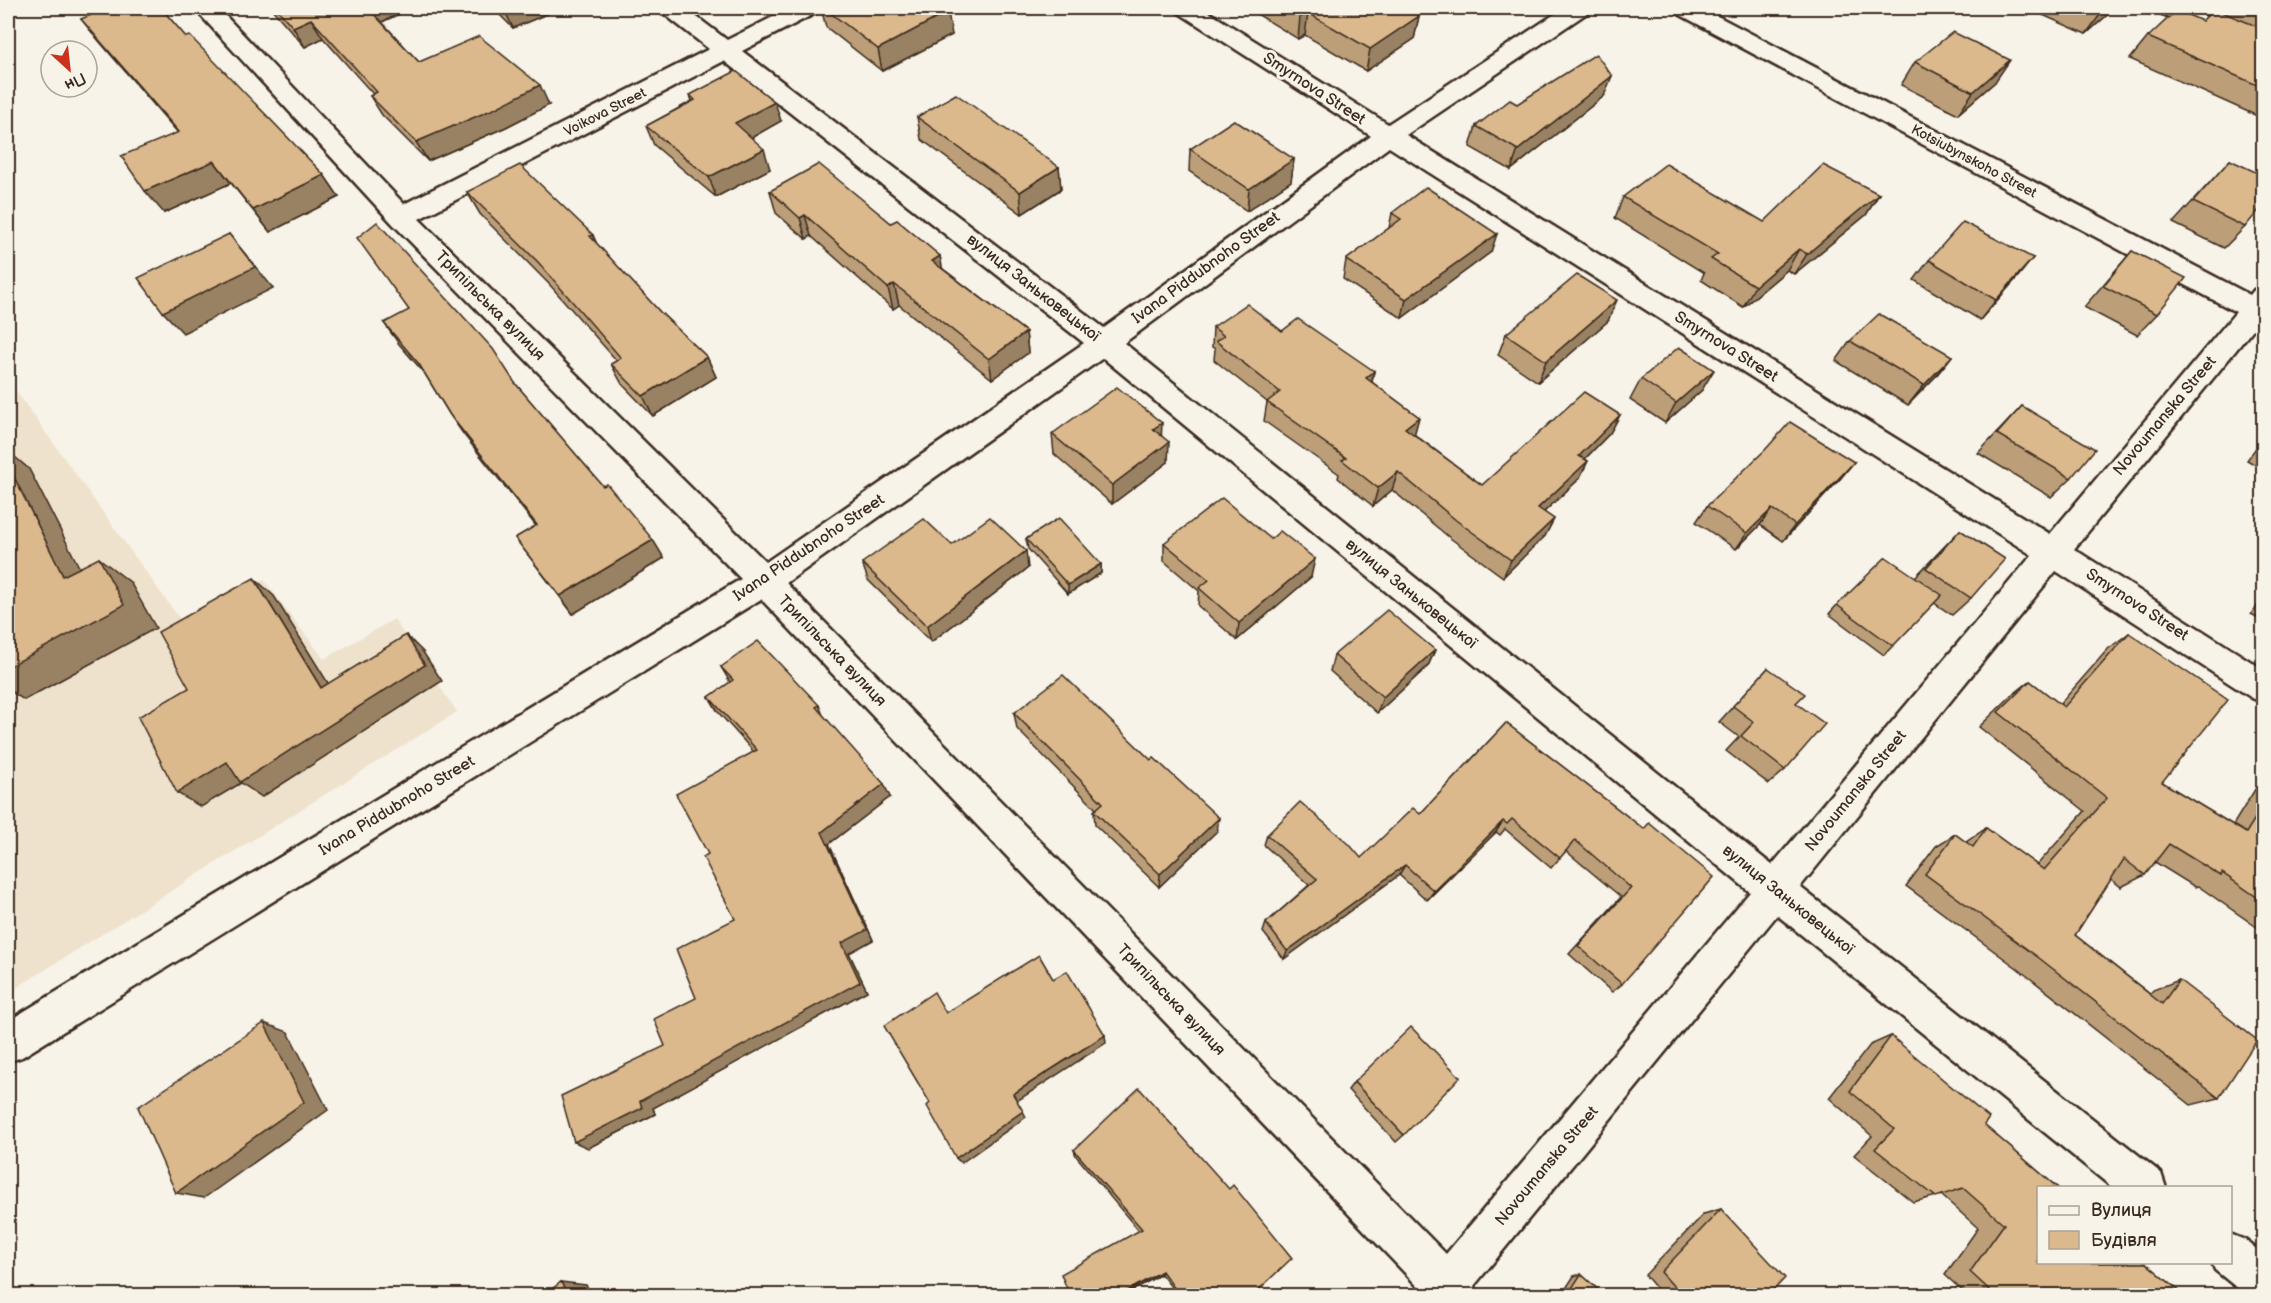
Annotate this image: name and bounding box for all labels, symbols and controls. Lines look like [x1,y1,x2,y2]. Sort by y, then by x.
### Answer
north arrow [39,39,99,99]
street label: Smyrnova Street [1259,49,1369,129]
text: Пн [61,68,89,94]
street label: Voikova Street [561,84,649,140]
street label: Kotsiubynskoho Street [1908,121,2040,202]
street label: Ivana Piddubnoho Street [1128,208,1284,328]
street label: вулиця Заньковецької [963,230,1104,347]
street label: Трипільська вулиця [431,247,549,365]
street label: Smyrnova Street [1671,308,1781,386]
street label: Novoumanska Street [2109,352,2221,480]
street label: Ivana Piddubnoho Street [730,490,888,606]
street label: вулиця Заньковецької [1341,535,1482,654]
street label: Smyrnova Street [2082,565,2192,645]
street label: Трипільська вулиця [774,591,890,711]
street label: Novoumanska Street [1801,727,1911,855]
street label: Ivana Piddubnoho Street [316,752,478,860]
street label: вулиця Заньковецької [1718,841,1859,960]
street label: Трипільська вулиця [1113,940,1229,1060]
street label: Novoumanska Street [1491,1102,1603,1230]
legend [2037,1186,2232,1264]
text: Вулиця [2091,1200,2152,1221]
text: Будівля [2091,1230,2157,1251]

